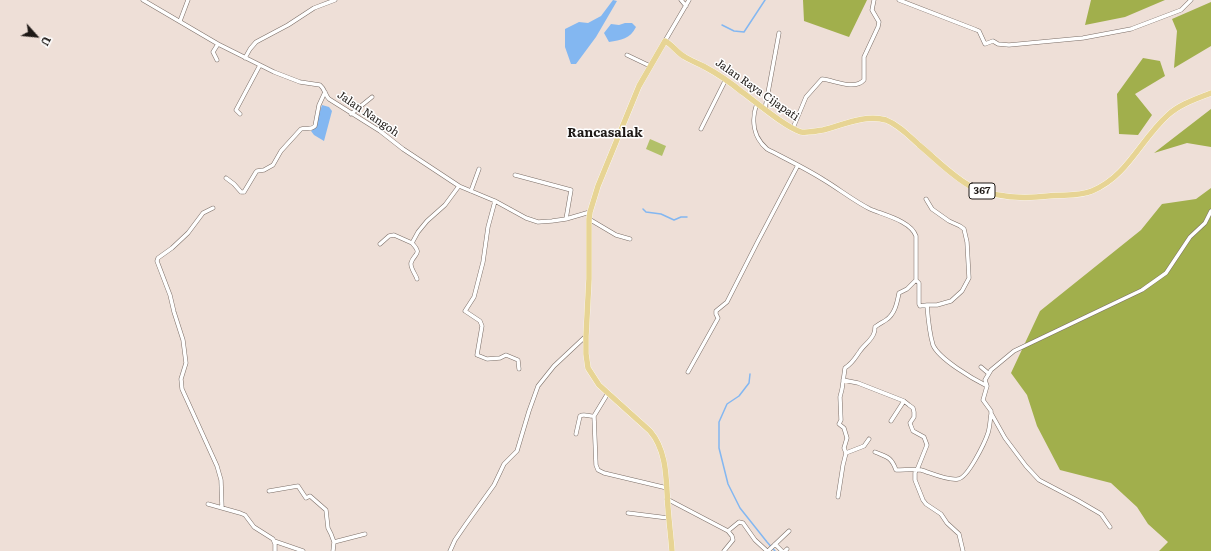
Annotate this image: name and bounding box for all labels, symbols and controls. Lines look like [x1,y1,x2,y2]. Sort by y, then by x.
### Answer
north arrow [16,16,56,56]
text: U [38,34,56,49]
street label: Jalan Raya Cijapati [713,56,801,124]
street label: Jalan Nangoh [335,88,401,140]
district label: Rancasalak [567,125,643,141]
road number: 367 [969,183,995,199]

